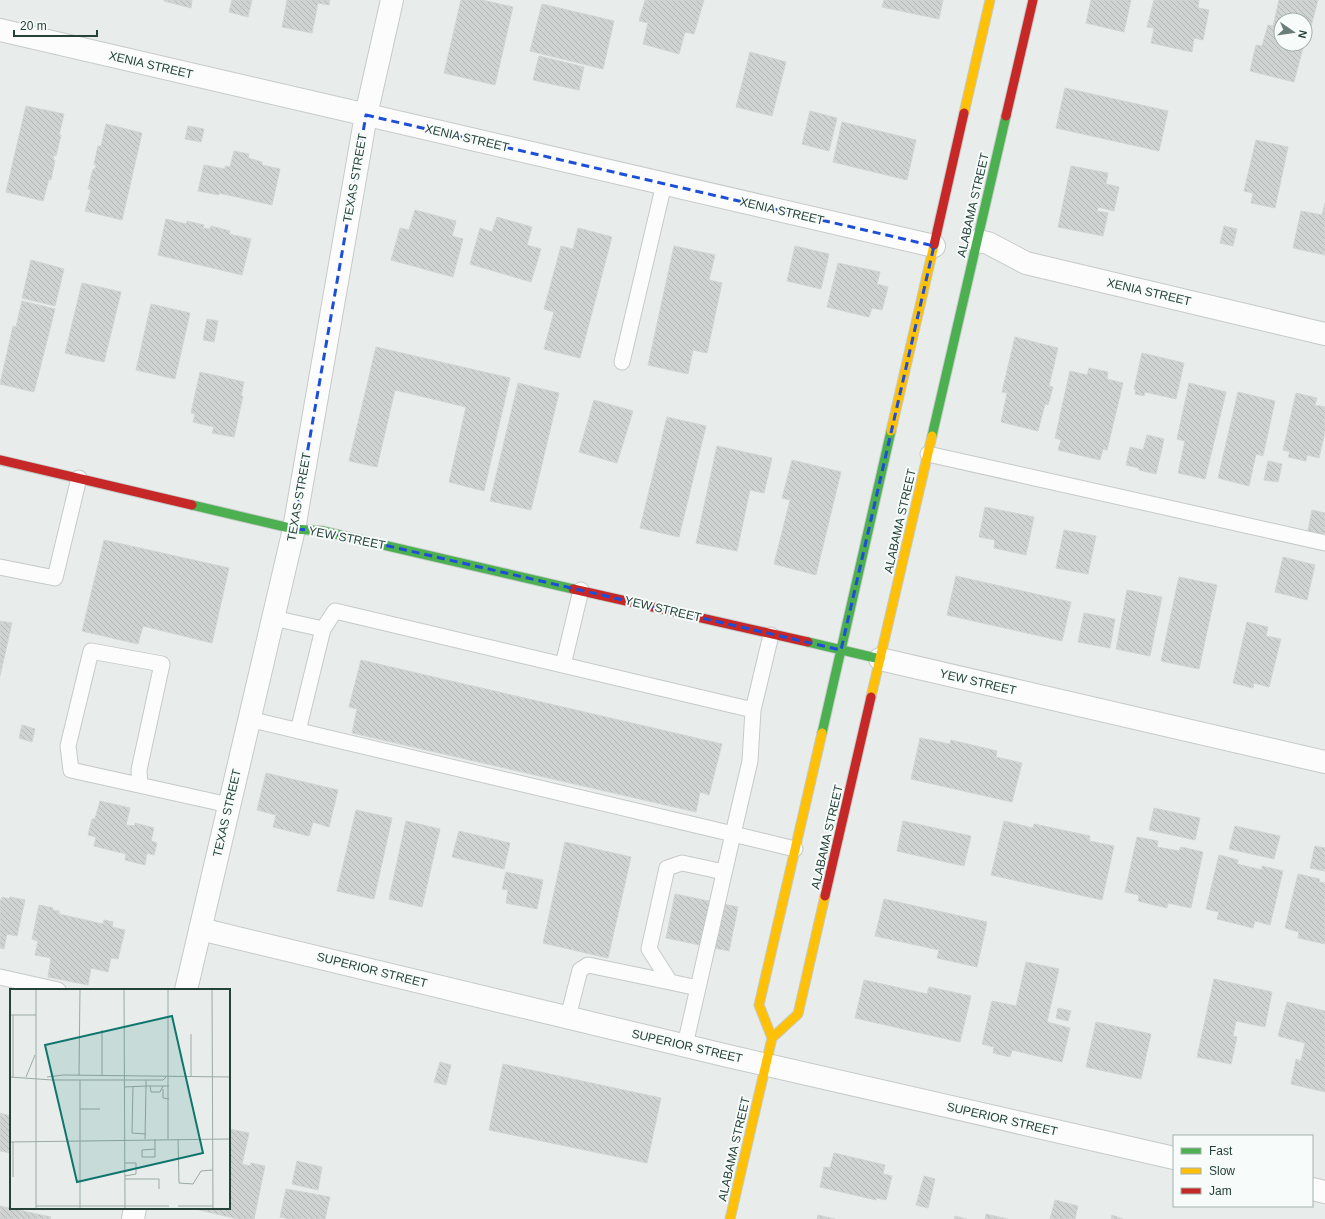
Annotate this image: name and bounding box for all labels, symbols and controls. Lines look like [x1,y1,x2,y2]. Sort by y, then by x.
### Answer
scale bar [14,12,97,38]
north arrow [1273,12,1313,52]
text: 20 m [20,19,47,33]
text: N [1296,29,1309,40]
street label: XENIA STREET [108,49,195,82]
street label: XENIA STREET [424,122,511,155]
street label: TEXAS STREET [340,132,370,224]
street label: ALABAMA STREET [954,151,992,259]
street label: XENIA STREET [739,195,826,228]
street label: XENIA STREET [1106,276,1193,309]
street label: TEXAS STREET [284,451,314,543]
street label: ALABAMA STREET [881,467,919,575]
street label: YEW STREET [307,524,387,552]
street label: YEW STREET [623,593,703,625]
street label: YEW STREET [938,666,1018,698]
street label: TEXAS STREET [210,767,244,858]
street label: ALABAMA STREET [808,783,846,891]
street label: SUPERIOR STREET [315,949,429,991]
inset map [10,989,230,1209]
street label: SUPERIOR STREET [630,1026,744,1066]
street label: ALABAMA STREET [715,1095,753,1203]
street label: SUPERIOR STREET [945,1099,1059,1139]
legend [1173,1135,1313,1207]
text: Fast [1209,1144,1233,1158]
text: Slow [1209,1164,1235,1178]
text: Jam [1209,1184,1232,1198]

